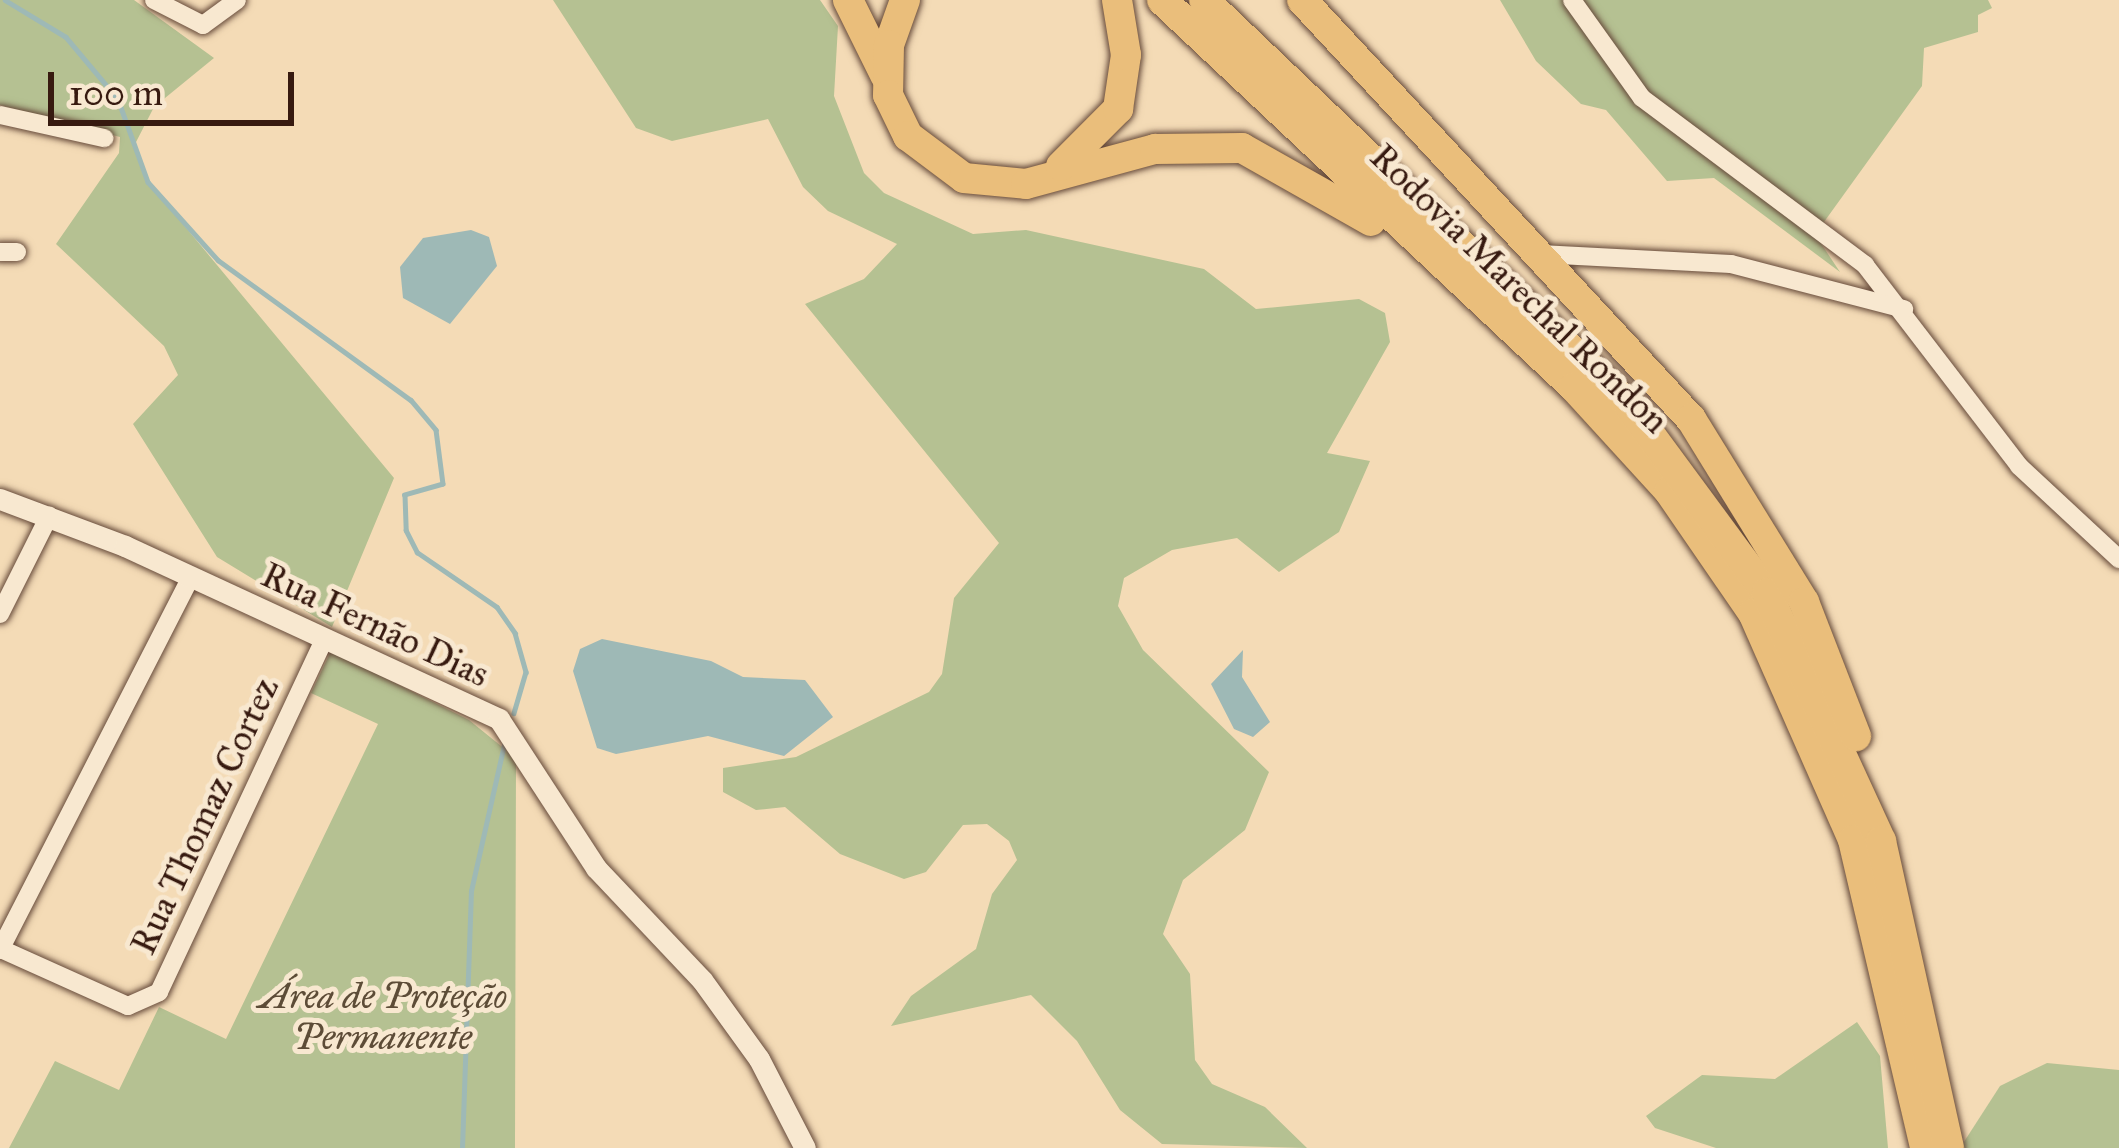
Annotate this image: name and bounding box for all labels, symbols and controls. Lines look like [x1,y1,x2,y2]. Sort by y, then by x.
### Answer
scale bar [54,48,300,122]
text: 100 m [69,71,163,115]
street label: Rodovia Marechal Rondon [1361,135,1677,443]
street label: Rua Fernão Dias [254,553,496,697]
street label: Rua Thomaz Cortez [122,671,288,961]
park label: Área de Proteção Permanente [259,974,507,1059]

